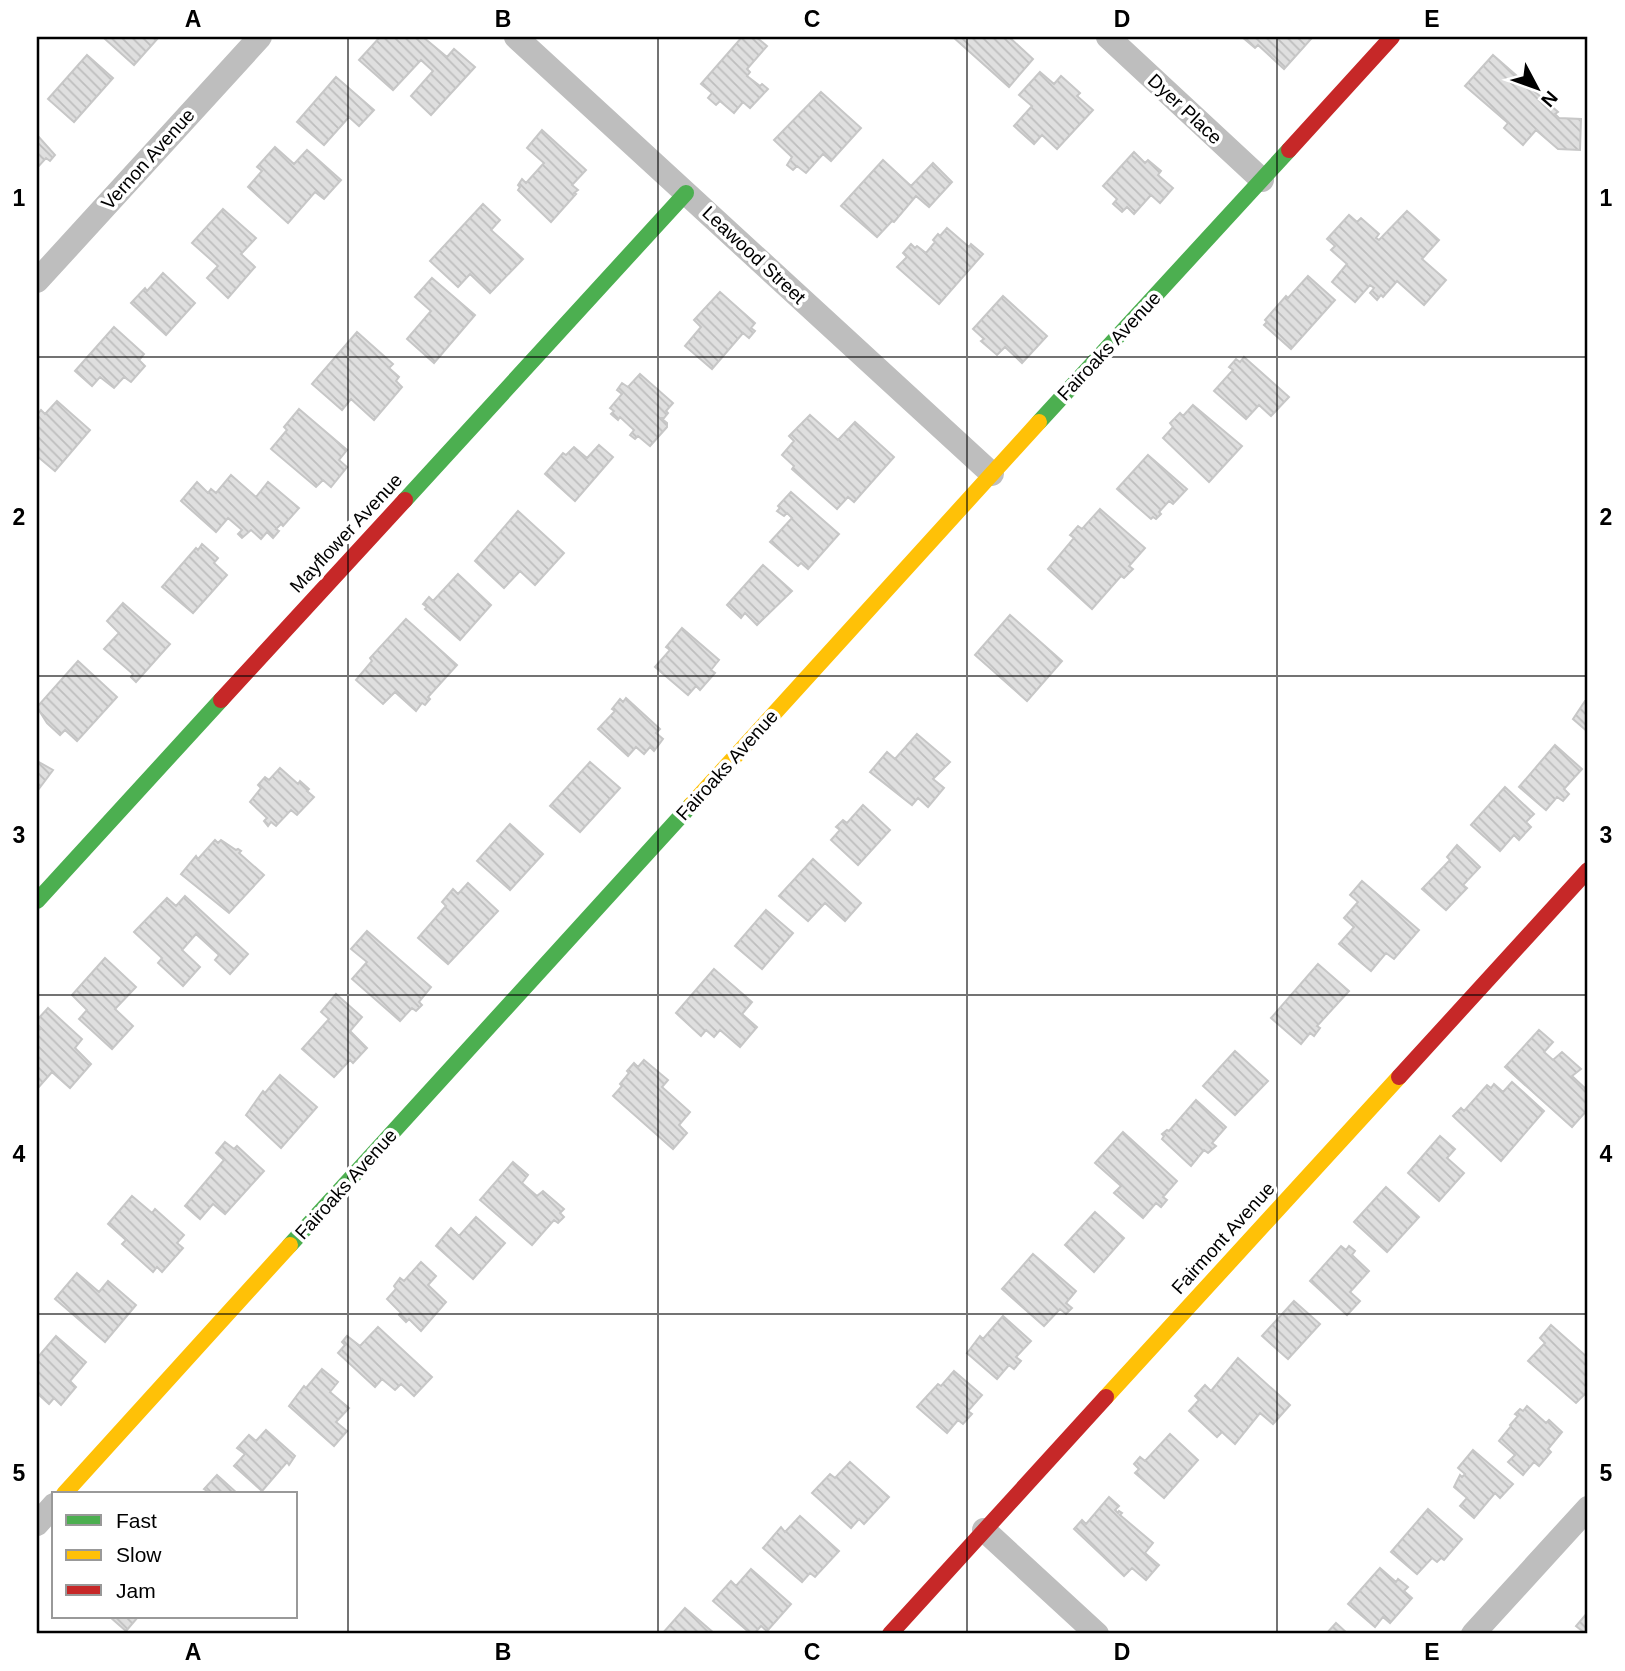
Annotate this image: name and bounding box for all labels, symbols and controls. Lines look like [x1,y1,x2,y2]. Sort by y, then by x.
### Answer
text: A [185,6,201,32]
text: B [495,6,511,32]
text: C [804,6,820,32]
text: D [1114,6,1130,32]
text: E [1424,6,1440,32]
north arrow [1502,52,1572,122]
street label: Dyer Place [1144,70,1226,148]
text: N [1537,87,1562,111]
street label: Vernon Avenue [97,104,199,214]
text: 1 [13,185,26,211]
text: 1 [1600,185,1613,211]
street label: Leawood Street [698,202,810,309]
street label: Fairoaks Avenue [1053,287,1165,405]
street label: Mayflower Avenue [285,469,407,597]
text: 2 [13,504,25,530]
text: 2 [1600,504,1612,530]
street label: Fairoaks Avenue [672,706,782,824]
text: 3 [13,822,25,848]
text: 3 [1600,822,1612,848]
street label: Fairoaks Avenue [291,1125,401,1243]
text: 4 [13,1141,26,1167]
text: 4 [1600,1141,1613,1167]
street label: Fairmont Avenue [1167,1178,1279,1298]
text: 5 [13,1460,26,1486]
text: 5 [1600,1460,1613,1486]
legend [52,1492,298,1618]
text: Fast [116,1509,157,1532]
text: Slow [116,1543,162,1566]
text: Jam [116,1579,156,1602]
text: A [185,1639,201,1665]
text: B [495,1639,511,1665]
text: C [804,1639,820,1665]
text: D [1114,1639,1130,1665]
text: E [1424,1639,1440,1665]

